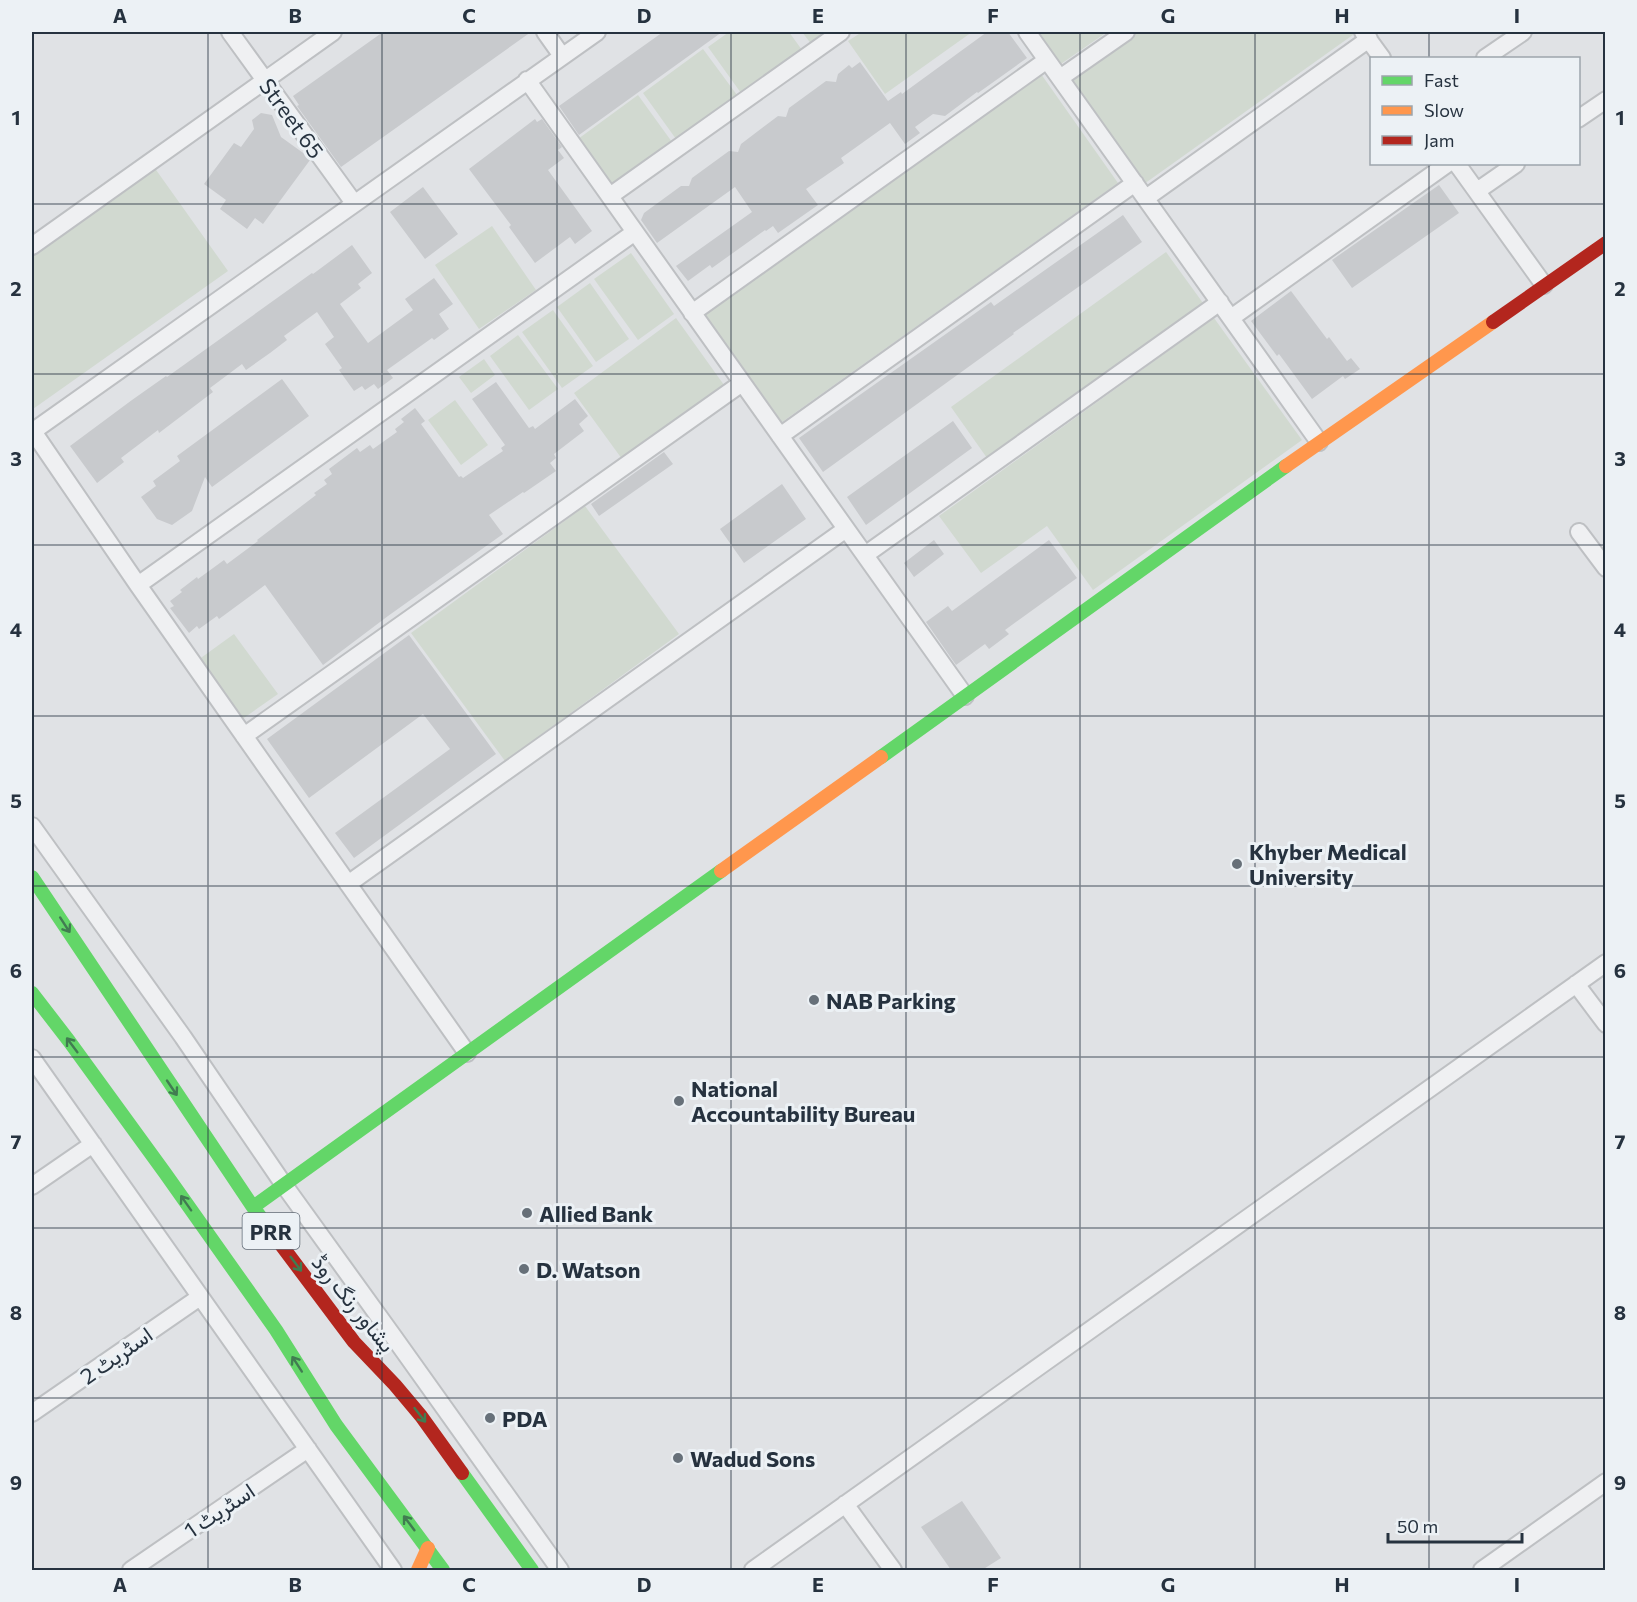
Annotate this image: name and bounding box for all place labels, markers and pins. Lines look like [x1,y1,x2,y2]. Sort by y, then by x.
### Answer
place label: Khyber Medical University [1249,838,1407,890]
marker: Khyber Medical University [1230,857,1244,871]
place label: NAB Parking [826,987,956,1014]
marker: NAB Parking [807,993,821,1007]
place label: National Accountability Bureau [691,1075,915,1127]
marker: National Accountability Bureau [672,1094,686,1108]
place label: Allied Bank [539,1200,653,1227]
marker: Allied Bank [520,1206,534,1220]
place label: D. Watson [536,1256,640,1283]
marker: D. Watson [517,1262,531,1276]
place label: PDA [502,1405,548,1432]
marker: PDA [483,1411,497,1425]
place label: Wadud Sons [690,1445,815,1472]
marker: Wadud Sons [671,1451,685,1465]

